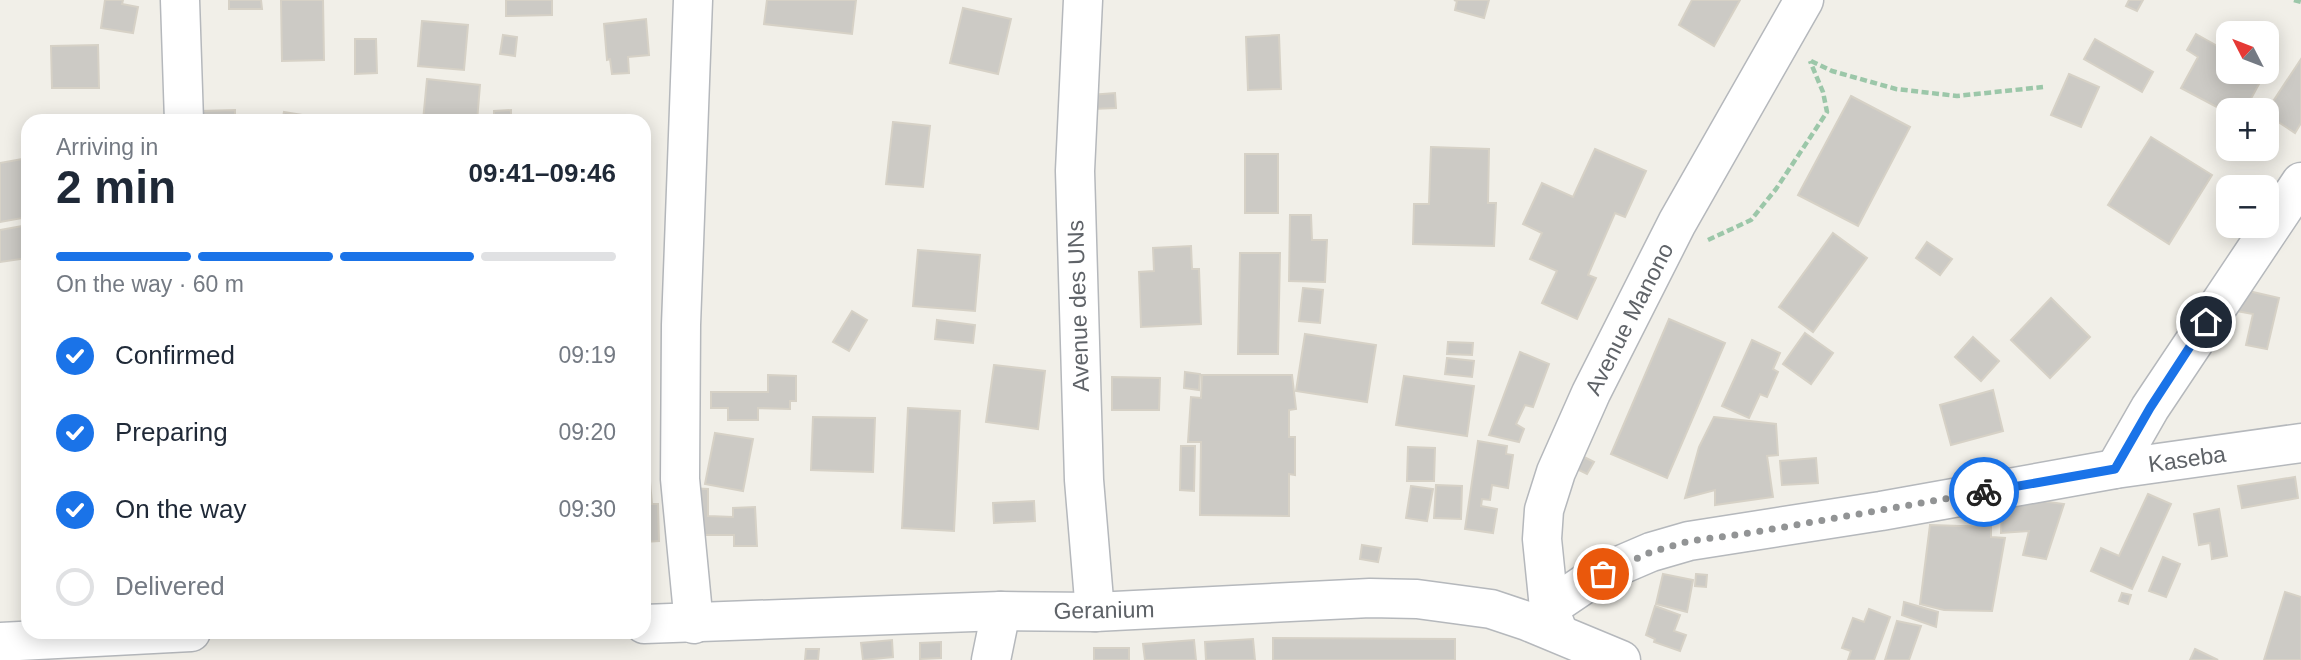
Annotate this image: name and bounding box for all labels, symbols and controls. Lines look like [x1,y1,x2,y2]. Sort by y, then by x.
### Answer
north arrow [2216,21,2278,84]
map controls [2216,21,2279,238]
button: + [2216,98,2279,161]
text: Arriving in [56,134,158,160]
text: 09:41–09:46 [469,158,616,188]
text: 2 min [56,161,176,213]
button: − [2216,175,2279,238]
street label: Avenue des UNs [1062,220,1094,392]
street label: Avenue Manono [1579,239,1679,399]
text: On the way · 60 m [56,271,244,297]
pin [2176,292,2236,352]
icon: home [2187,303,2225,341]
icon: check [56,337,94,375]
text: Confirmed [115,340,235,370]
text: 09:19 [558,342,616,368]
icon: check [56,414,94,452]
text: Preparing [115,417,228,447]
text: 09:20 [558,419,616,445]
street label: Kaseba [2147,441,2228,477]
courier [1949,457,2019,527]
icon: bike [1965,473,2003,511]
icon: check [56,491,94,529]
text: On the way [115,494,247,524]
text: 09:30 [558,496,616,522]
pin [1573,544,1633,604]
icon: bag [1584,555,1622,593]
text: Delivered [115,571,225,601]
street label: Geranium [1053,596,1155,624]

